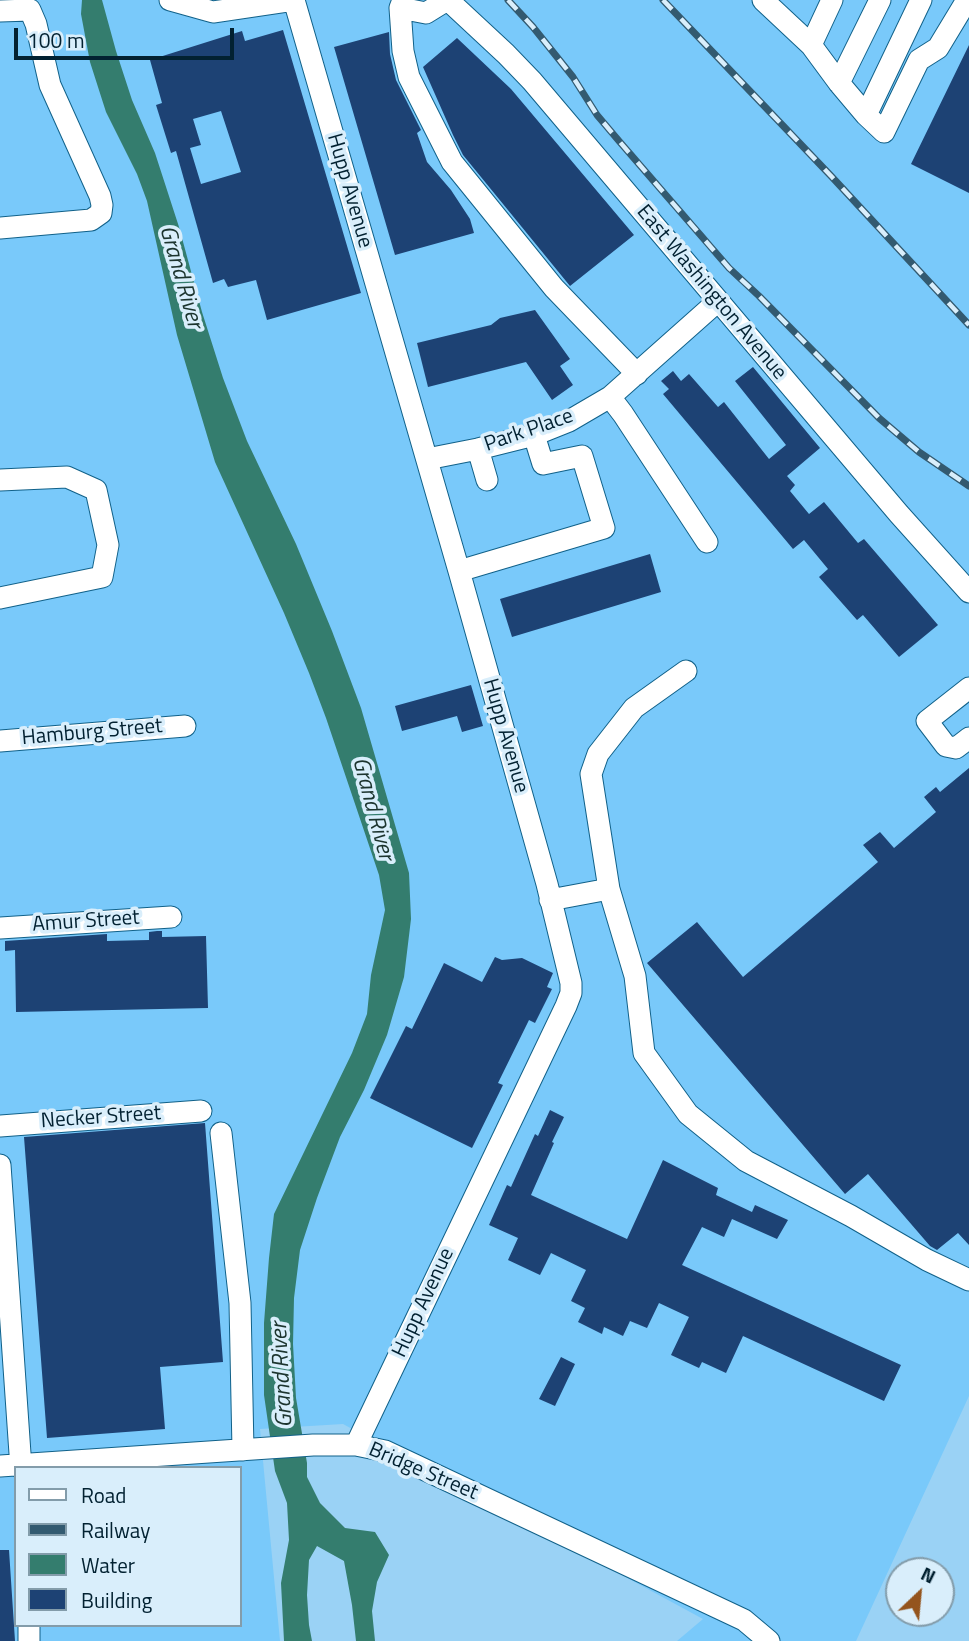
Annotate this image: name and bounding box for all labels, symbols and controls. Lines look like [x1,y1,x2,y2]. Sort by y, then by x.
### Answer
scale bar [18,14,238,58]
text: 100 m [27,24,84,56]
street label: Hupp Avenue [321,131,377,251]
street label: East Washington Avenue [630,200,792,386]
water label: Grand River [152,223,208,331]
street label: Park Place [481,404,577,458]
street label: Hupp Avenue [477,676,533,796]
street label: Hamburg Street [21,714,163,752]
water label: Grand River [345,755,399,863]
street label: Amur Street [32,906,140,938]
street label: Necker Street [40,1101,162,1135]
street label: Hupp Avenue [388,1244,460,1362]
water label: Grand River [266,1322,300,1428]
street label: Bridge Street [365,1438,481,1506]
legend [14,1466,242,1627]
text: Road [81,1479,126,1511]
text: Railway [81,1514,150,1546]
text: Water [81,1549,135,1581]
north arrow [885,1557,955,1627]
text: N [916,1559,941,1590]
text: Building [81,1584,152,1616]

